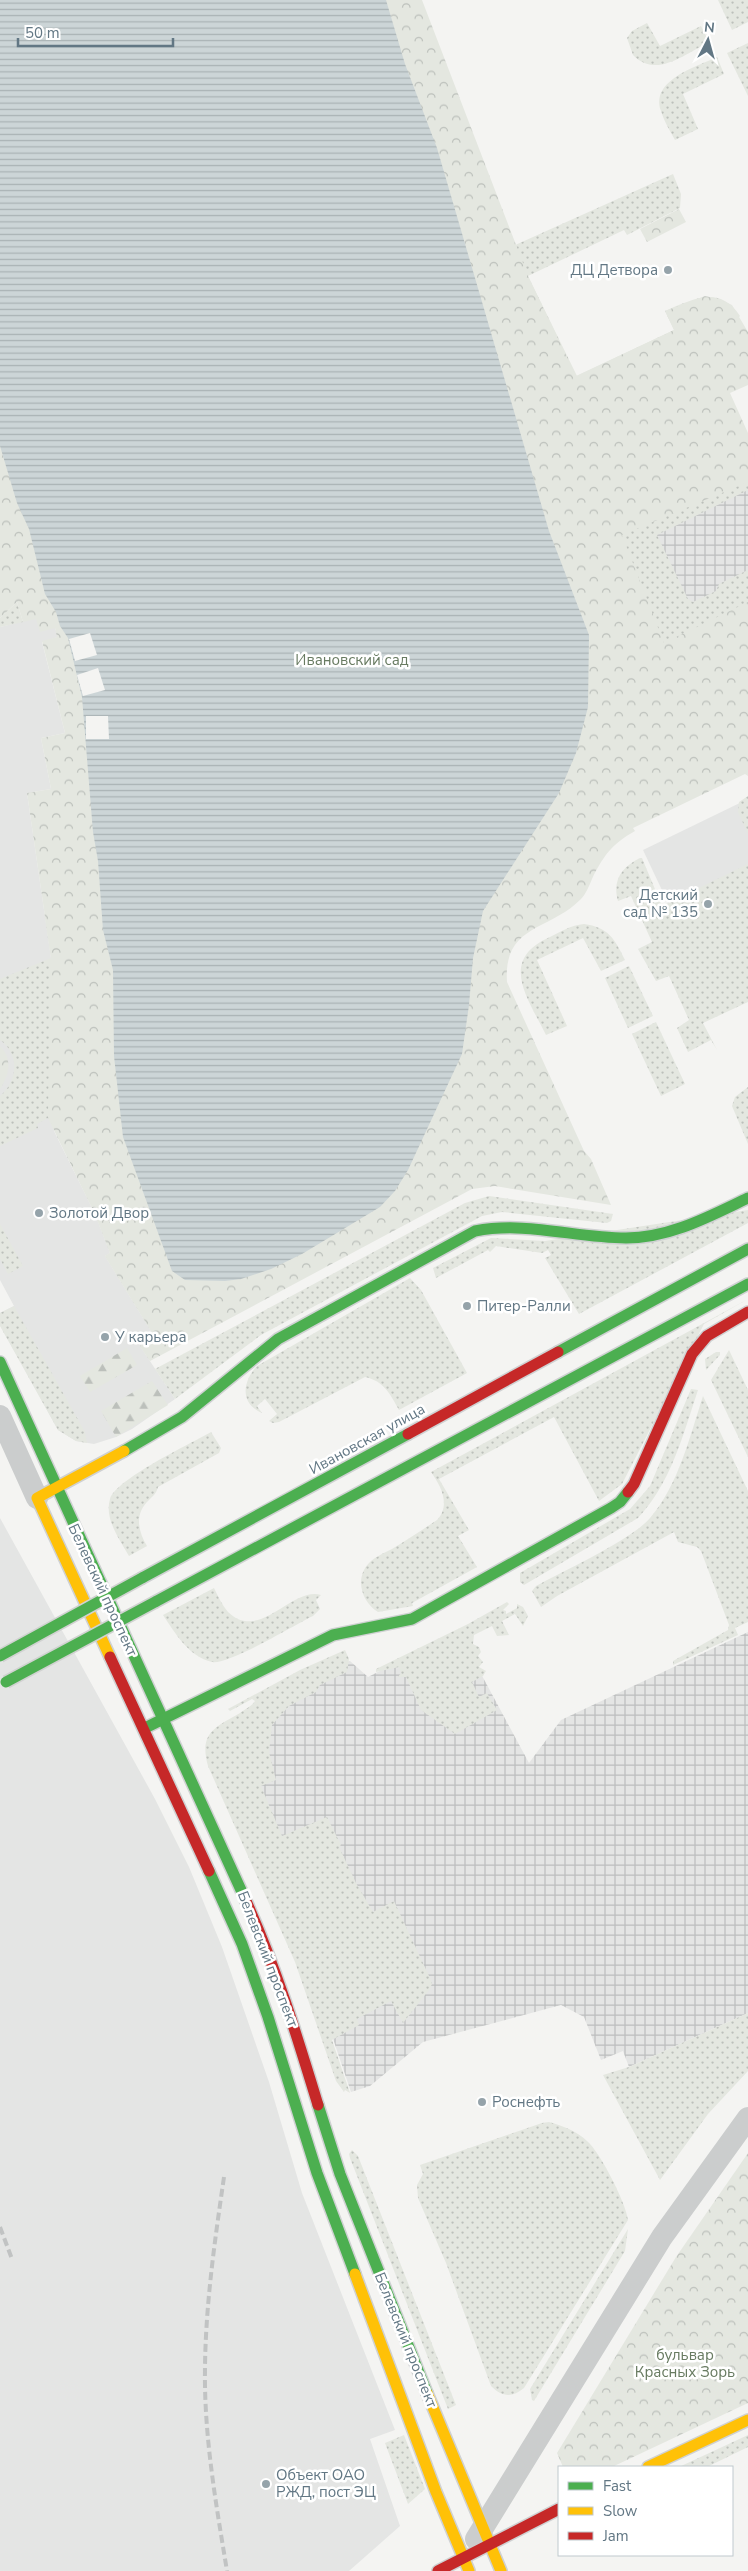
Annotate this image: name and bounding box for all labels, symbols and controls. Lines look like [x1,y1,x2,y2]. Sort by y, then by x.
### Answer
scale bar [18,15,172,47]
north arrow [683,15,733,65]
text: N [703,18,716,38]
text: 50 m [25,23,60,43]
place label: ДЦ Детвора [570,260,658,280]
marker: ДЦ Детвора [662,264,674,276]
park label: Ивановский сад [295,650,409,670]
place label: Детский сад № 135 [623,885,698,922]
marker: Детский сад № 135 [702,898,714,910]
place label: Золотой Двор [49,1203,149,1223]
marker: Золотой Двор [33,1207,45,1219]
place label: Питер-Ралли [477,1296,571,1316]
marker: Питер-Ралли [461,1300,473,1312]
place label: У карьера [114,1327,187,1347]
marker: У карьера [99,1331,111,1343]
street label: Ивановская улица [305,1399,429,1479]
street label: Белевский проспект [64,1521,143,1660]
street label: Белевский проспект [233,1888,303,2030]
place label: Роснефть [492,2092,560,2112]
marker: Роснефть [476,2096,488,2108]
street label: Белевский проспект [370,2269,442,2411]
park label: бульвар Красных Зорь [635,2345,735,2382]
place label: Объект ОАО РЖД, пост ЭЦ [276,2465,376,2502]
legend [558,2466,733,2556]
text: Fast [603,2476,632,2496]
marker: Объект ОАО РЖД, пост ЭЦ [260,2478,272,2490]
text: Slow [603,2501,638,2521]
text: Jam [602,2526,629,2546]

